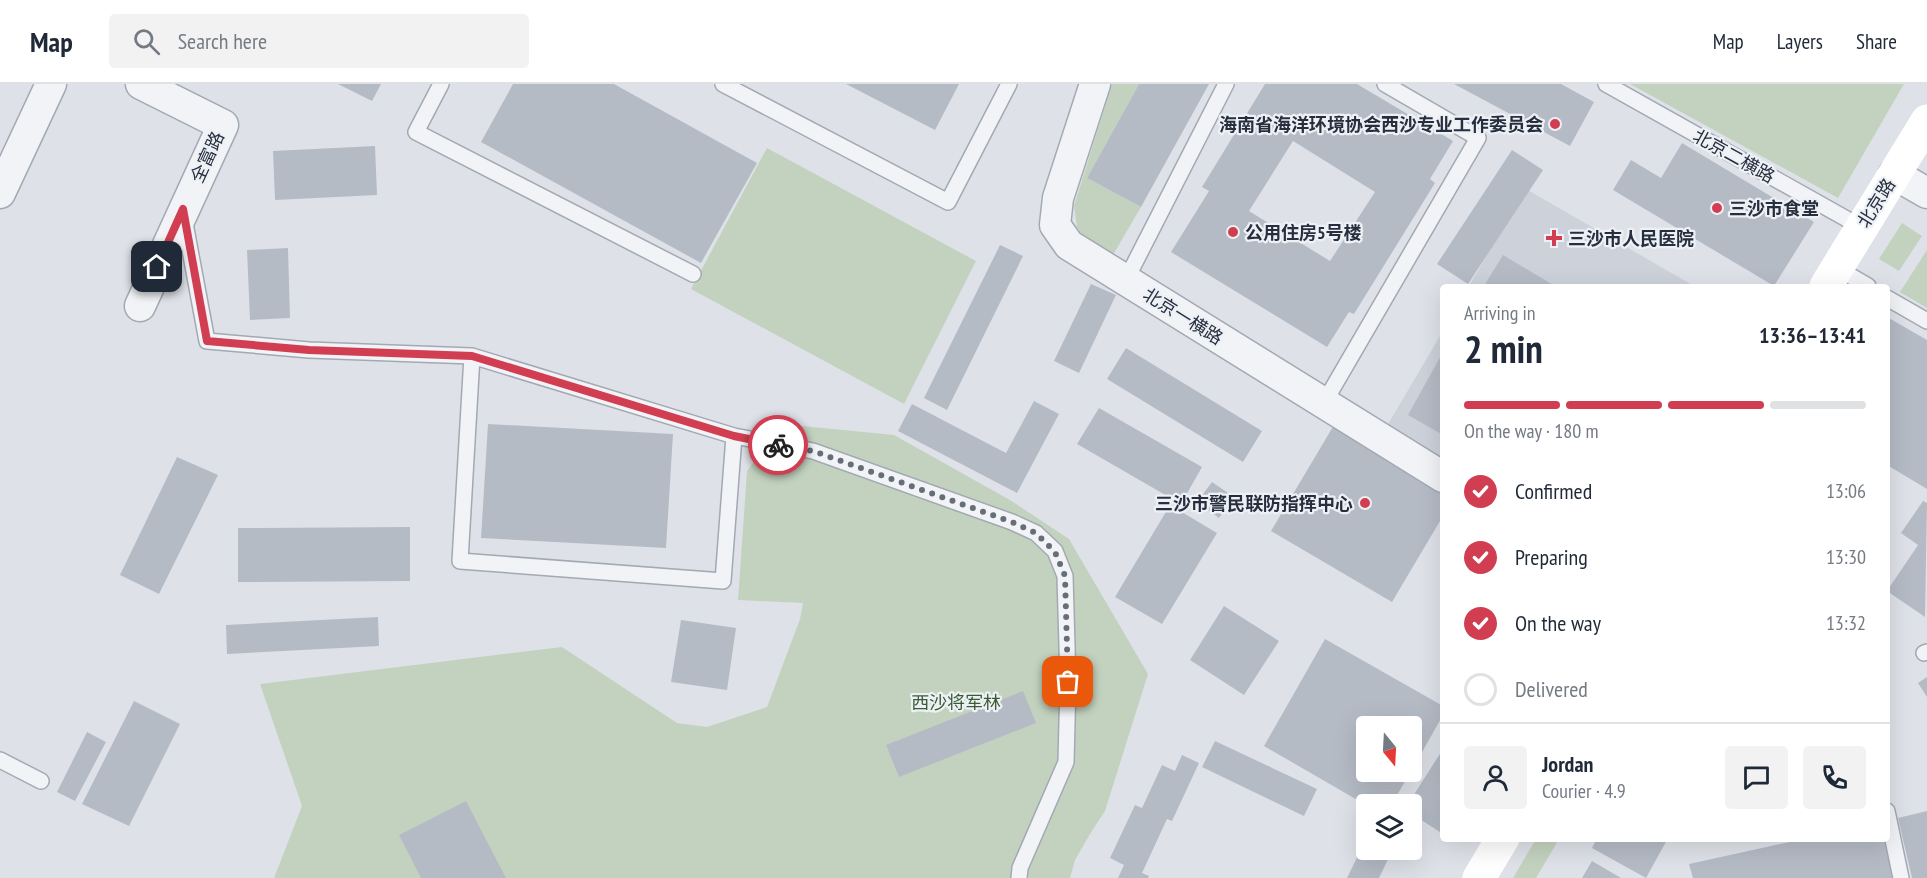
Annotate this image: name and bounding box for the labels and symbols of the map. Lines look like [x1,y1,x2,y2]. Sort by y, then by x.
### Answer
place label: 海南省海洋环境协会西沙专业工作委员会 [1219,113,1543,136]
marker: 海南省海洋环境协会西沙专业工作委员会 [1548,117,1562,131]
street label: 北京二横路 [1689,124,1779,188]
street label: 全富路 [185,128,229,186]
street label: 北京路 [1852,174,1900,232]
place label: 三沙市食堂 [1729,197,1819,220]
marker: 三沙市食堂 [1710,201,1724,215]
place label: 公用住房5号楼 [1245,221,1362,244]
marker: 公用住房5号楼 [1226,225,1240,239]
place label: 三沙市人民医院 [1568,227,1694,250]
marker: 三沙市人民医院 [1545,229,1563,247]
pin [131,241,182,292]
street label: 北京一横路 [1139,282,1227,350]
courier [748,415,808,475]
place label: 三沙市警民联防指挥中心 [1155,492,1353,515]
marker: 三沙市警民联防指挥中心 [1358,496,1372,510]
pin [1042,656,1093,707]
park label: 西沙将军林 [911,691,1001,714]
north arrow [1356,716,1422,782]

